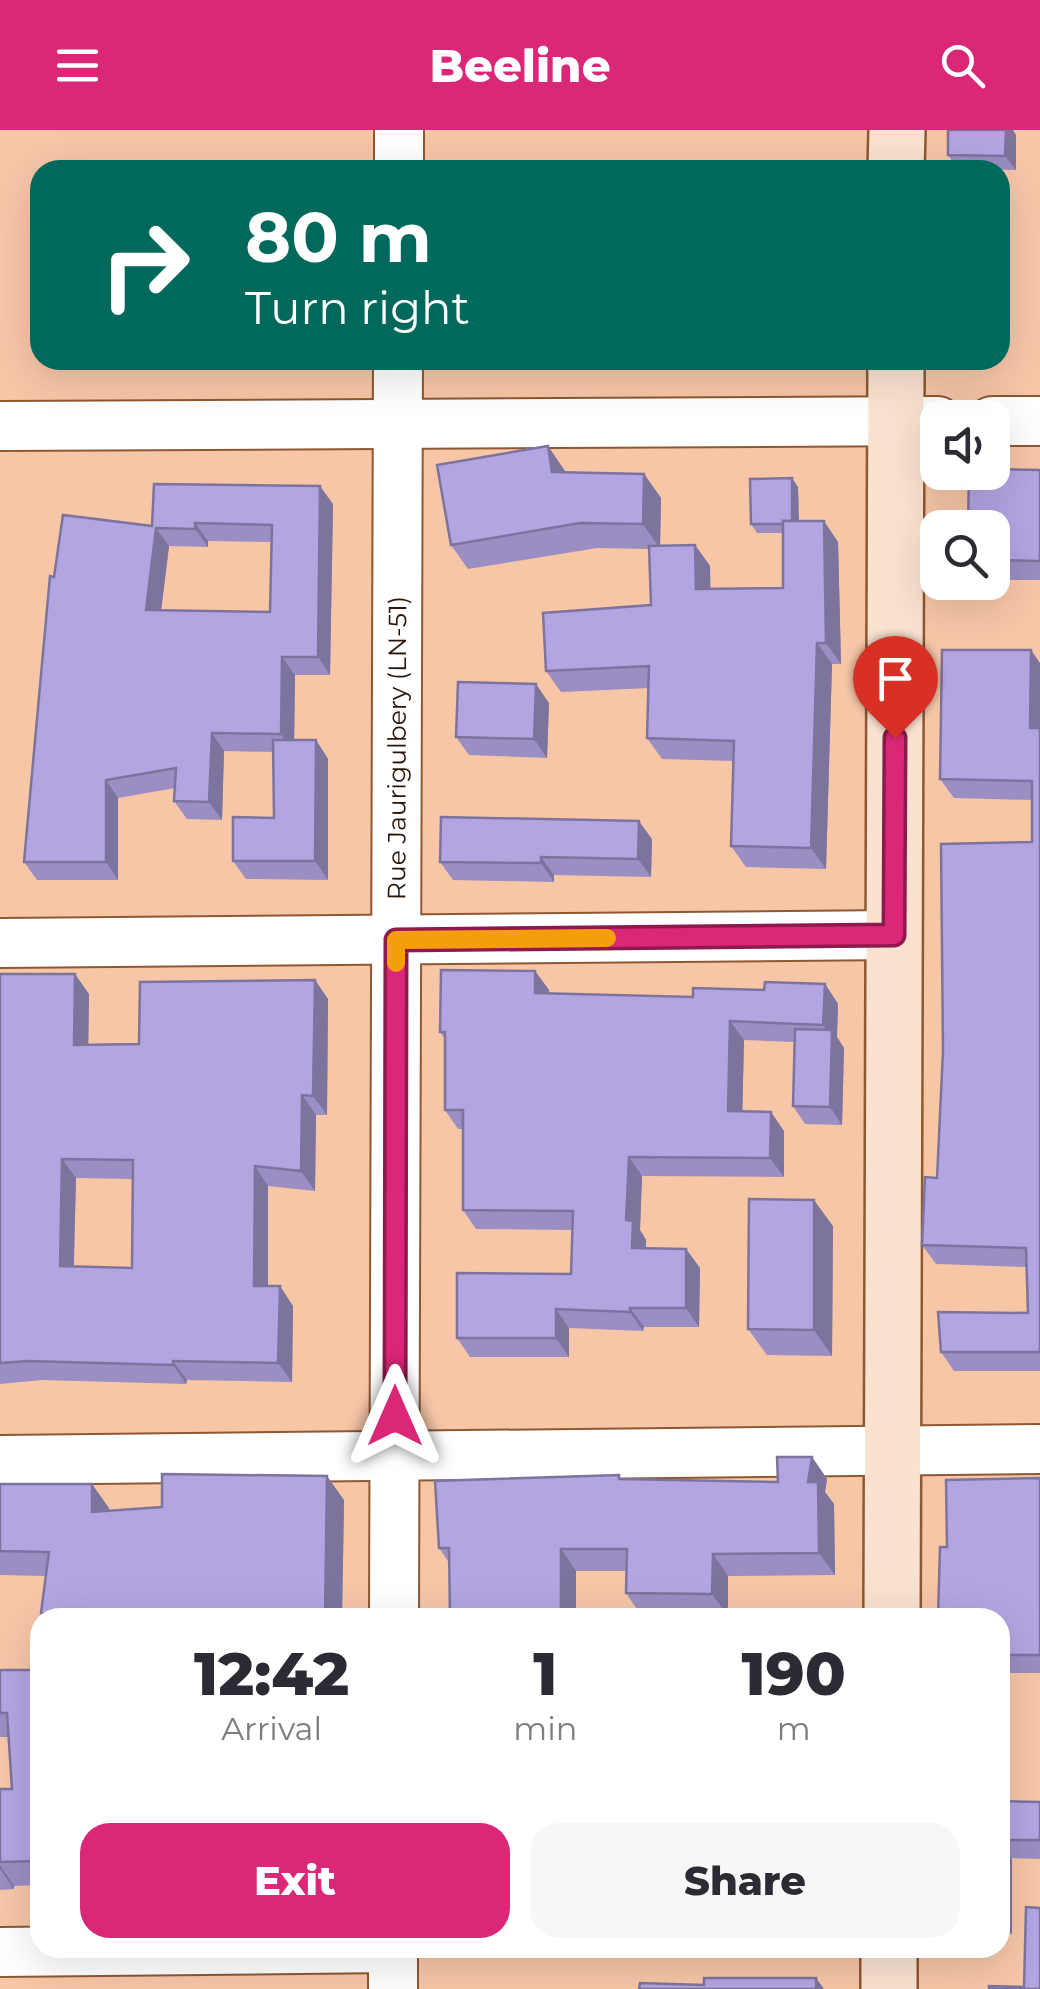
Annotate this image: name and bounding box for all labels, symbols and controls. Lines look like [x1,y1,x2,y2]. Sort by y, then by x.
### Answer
icon: menu [50,38,105,93]
text: Beeline [429,38,611,93]
icon: search [935,38,990,93]
text: 80 m [245,194,432,280]
icon: right [80,200,210,330]
text: Turn right [245,280,470,335]
map controls [920,400,1010,600]
button: sound [920,400,1010,490]
button: search [920,510,1010,600]
street label: Rue Jaurigulbery (LN-51) [381,596,412,900]
pin [853,636,938,739]
icon: arrive [868,651,923,706]
position arrow [343,1364,447,1468]
text: 12:42 [194,1637,349,1710]
text: 1 [533,1637,558,1710]
text: 190 [742,1637,846,1710]
text: Arrival [221,1709,322,1748]
text: min [513,1709,578,1748]
text: m [777,1709,811,1748]
button: Exit [80,1823,510,1938]
button: Share [530,1823,960,1938]

